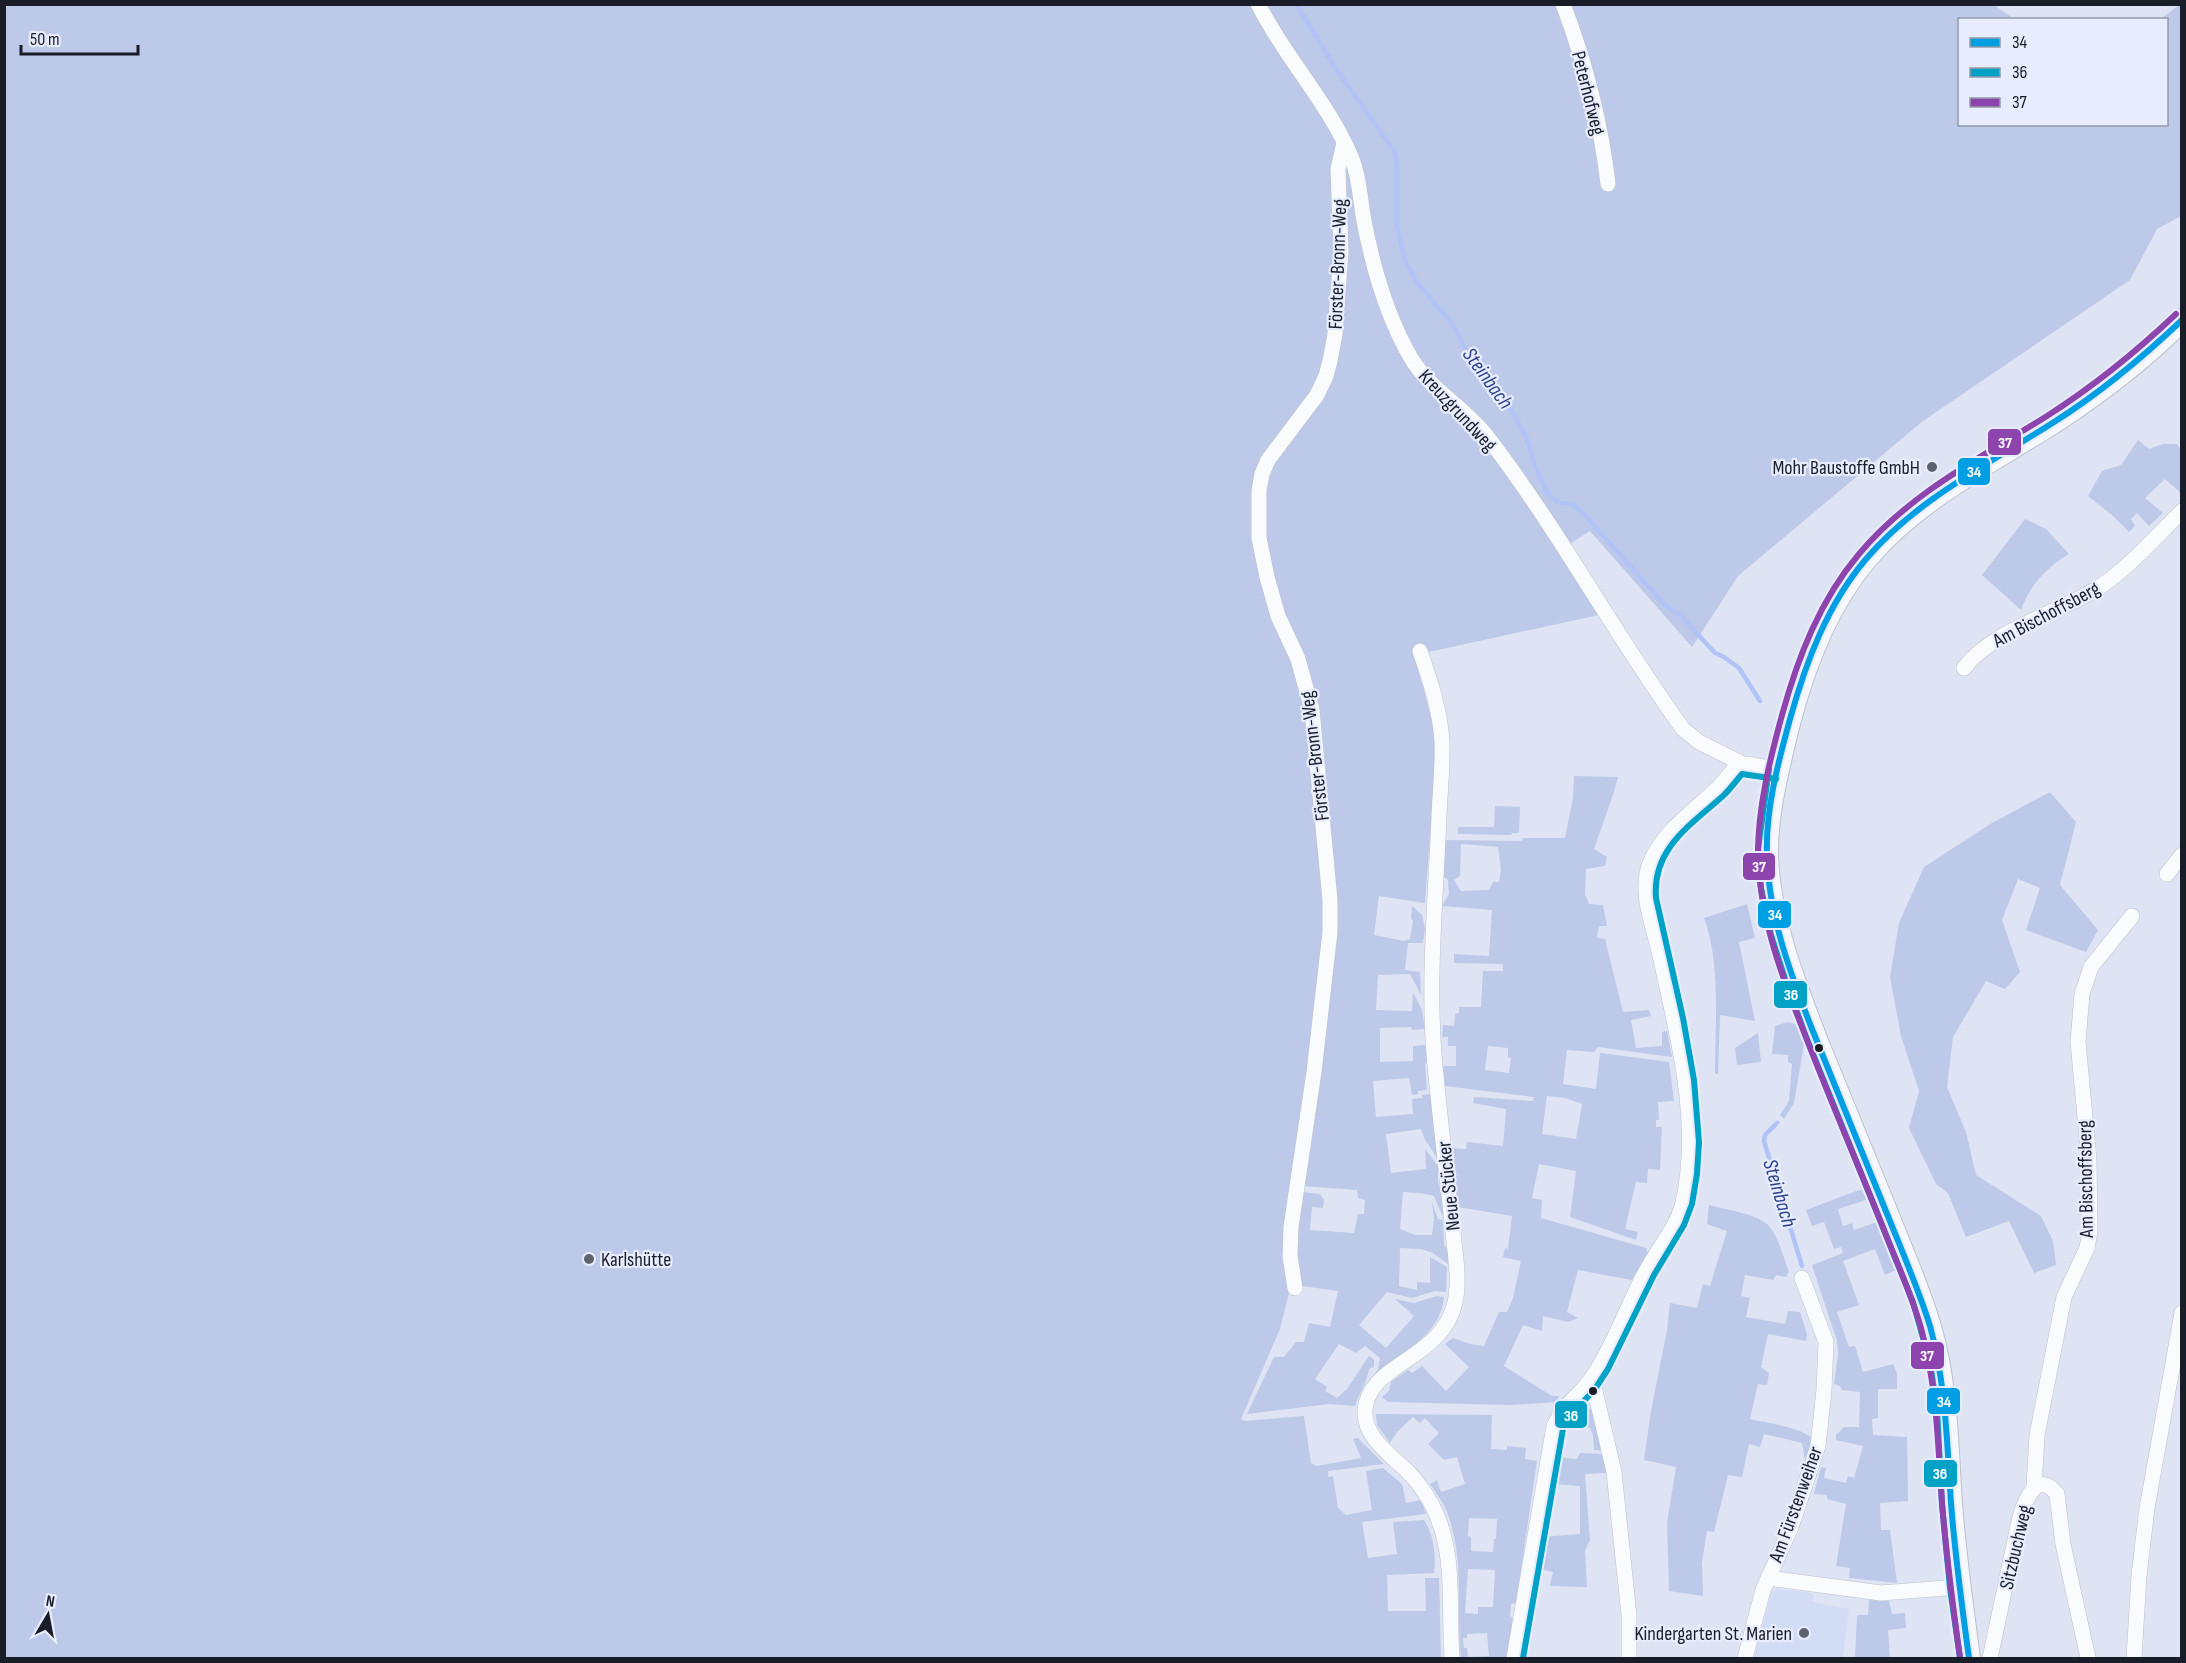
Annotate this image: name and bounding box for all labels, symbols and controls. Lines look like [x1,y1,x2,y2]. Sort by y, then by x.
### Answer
scale bar [21,18,138,56]
legend [1958,18,2168,126]
text: 50 m [30,29,60,50]
text: 34 [2012,32,2028,53]
street label: Peterhofweg [1566,49,1610,138]
text: 36 [2012,62,2028,83]
text: 37 [2012,92,2028,113]
street label: Förster-Bronn-Weg [1324,198,1352,330]
water label: Steinbach [1457,343,1518,414]
street label: Kreuzgrundweg [1413,364,1502,457]
line badge: 37 [1987,428,2022,456]
text: 37 [1998,434,2012,453]
place label: Mohr Baustoffe GmbH [1772,456,1920,480]
line badge: 34 [1957,457,1991,486]
marker: Mohr Baustoffe GmbH [1925,460,1939,474]
text: 34 [1967,463,1982,482]
street label: Am Bischoffsberg [1988,577,2104,654]
street label: Förster-Bronn-Weg [1295,690,1335,822]
line badge: 37 [1742,852,1776,881]
text: 37 [1752,858,1766,877]
line badge: 34 [1757,900,1792,929]
text: 34 [1768,906,1783,925]
line badge: 36 [1773,980,1808,1009]
text: 36 [1784,986,1798,1005]
unlabelled marker [1813,1042,1825,1054]
street label: Am Bischoffsberg [2073,1120,2099,1239]
street label: Neue Stücker [1432,1140,1466,1232]
water label: Steinbach [1757,1156,1802,1230]
place label: Karlshütte [601,1248,671,1272]
marker: Karlshütte [582,1252,596,1266]
line badge: 37 [1910,1341,1945,1370]
text: 37 [1920,1347,1934,1366]
unlabelled marker [1587,1385,1599,1397]
line badge: 34 [1926,1387,1961,1415]
text: 34 [1937,1393,1952,1412]
line badge: 36 [1554,1400,1588,1429]
text: 36 [1564,1407,1578,1426]
street label: Am Fürstenweiher [1764,1443,1828,1566]
line badge: 36 [1923,1459,1958,1488]
text: 36 [1933,1465,1947,1484]
street label: Sitzbuchweg [1995,1503,2037,1592]
north arrow [18,1585,78,1645]
text: N [44,1592,56,1612]
place label: Kindergarten St. Marien [1634,1622,1792,1646]
marker: Kindergarten St. Marien [1797,1626,1811,1640]

